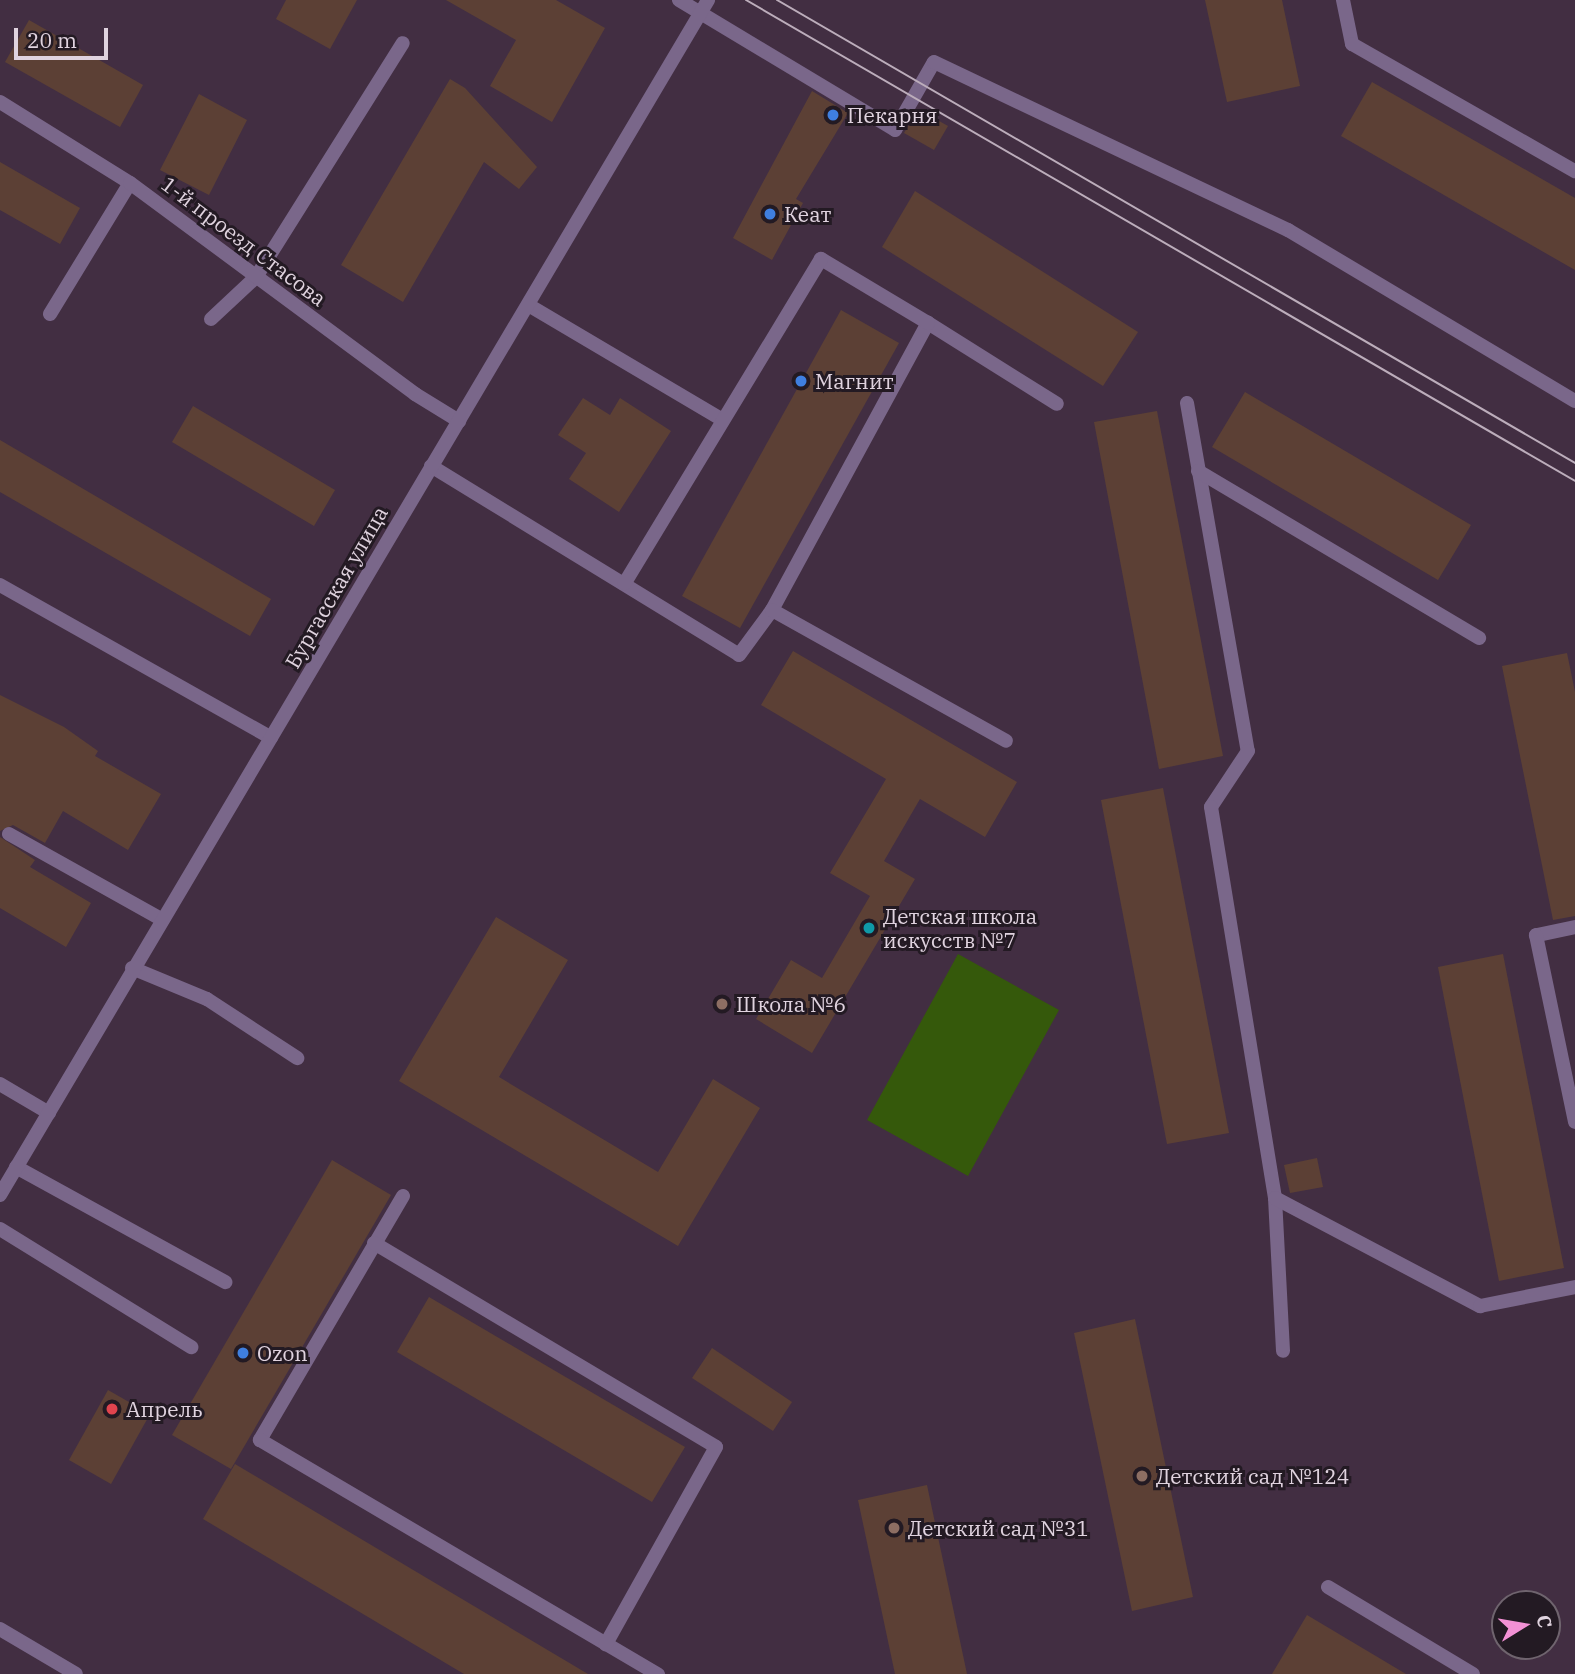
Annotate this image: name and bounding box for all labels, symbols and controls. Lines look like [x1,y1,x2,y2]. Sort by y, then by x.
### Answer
scale bar [18,14,112,58]
text: 20 m [27,26,77,54]
place label: Пекарня [847,102,937,128]
marker: Пекарня [825,107,841,123]
street label: 1-й проезд Стасова [157,171,331,311]
place label: Кеат [784,201,831,227]
marker: Кеат [762,206,778,222]
place label: Магнит [815,368,894,394]
marker: Магнит [793,373,809,389]
street label: Бургасская улица [279,502,393,672]
place label: Детская школа искусств №7 [883,903,1037,953]
marker: Детская школа искусств №7 [861,920,877,936]
place label: Школа №6 [736,991,846,1017]
marker: Школа №6 [714,996,730,1012]
place label: Ozon [257,1340,308,1366]
marker: Ozon [235,1345,251,1361]
place label: Апрель [126,1396,203,1422]
marker: Апрель [104,1401,120,1417]
place label: Детский сад №124 [1156,1463,1349,1489]
marker: Детский сад №124 [1134,1468,1150,1484]
place label: Детский сад №31 [908,1515,1089,1541]
marker: Детский сад №31 [886,1520,902,1536]
north arrow [1491,1590,1561,1660]
text: С [1532,1613,1558,1630]

